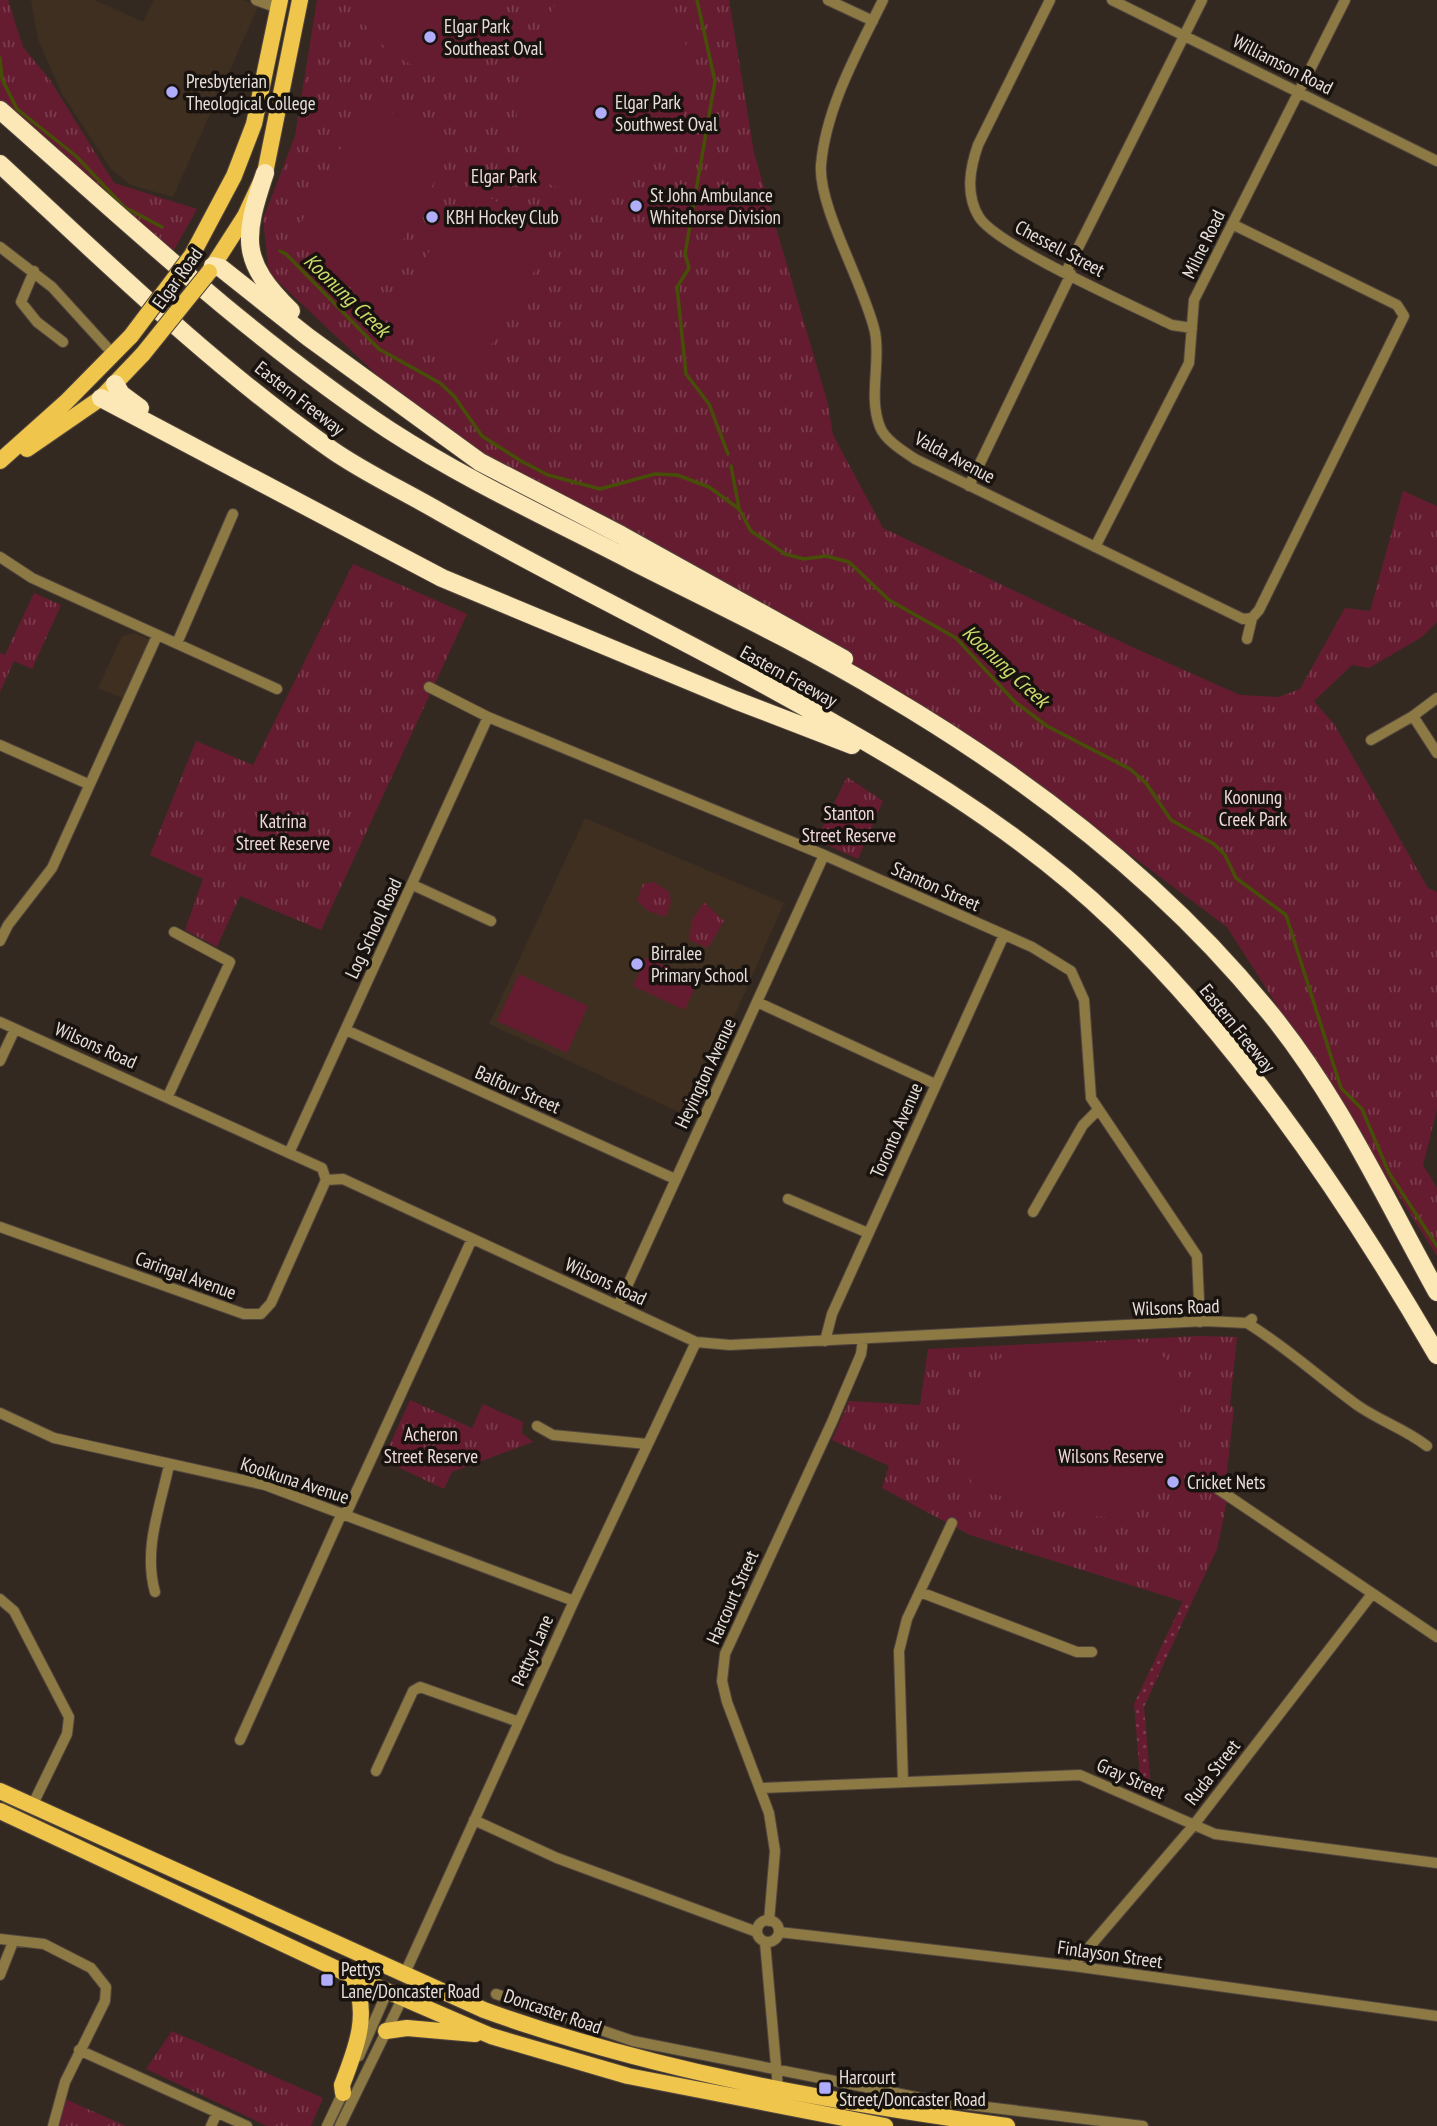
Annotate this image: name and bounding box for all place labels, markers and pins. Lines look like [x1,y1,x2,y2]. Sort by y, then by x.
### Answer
place label: Elgar Park Southeast Oval [444,14,543,60]
marker: Elgar Park Southeast Oval [422,29,438,45]
place label: Presbyterian Theological College [186,69,316,115]
marker: Presbyterian Theological College [164,84,180,100]
place label: Elgar Park Southwest Oval [615,90,718,136]
marker: Elgar Park Southwest Oval [593,105,609,121]
place label: St John Ambulance Whitehorse Division [650,183,781,229]
marker: St John Ambulance Whitehorse Division [628,198,644,214]
place label: KBH Hockey Club [446,205,559,229]
marker: KBH Hockey Club [424,209,440,225]
place label: Birralee Primary School [651,941,749,987]
marker: Birralee Primary School [629,956,645,972]
place label: Cricket Nets [1187,1470,1266,1494]
marker: Cricket Nets [1165,1474,1181,1490]
place label: Pettys Lane/Doncaster Road [341,1957,480,2003]
marker: Pettys Lane/Doncaster Road [319,1972,335,1988]
place label: Harcourt Street/Doncaster Road [839,2065,986,2111]
marker: Harcourt Street/Doncaster Road [817,2080,833,2096]

